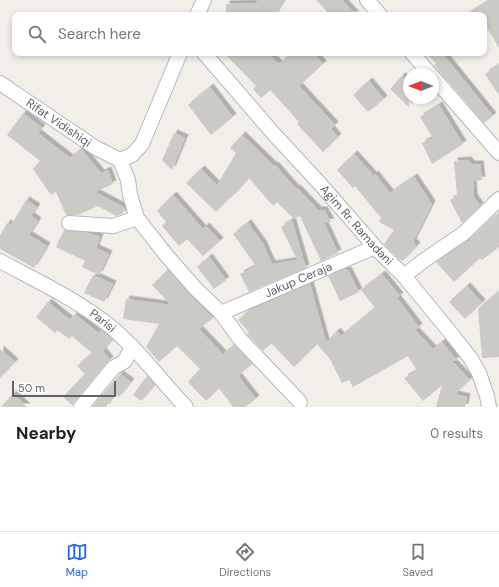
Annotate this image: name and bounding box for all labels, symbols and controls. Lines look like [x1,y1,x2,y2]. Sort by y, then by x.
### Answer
search box [12,12,487,56]
icon: search [26,23,48,45]
text: Search here [58,24,141,44]
north arrow [403,68,439,104]
street label: Rifat Vidishiqi [23,95,95,151]
street label: Agim Rr. Ramadani [316,181,397,269]
street label: Jakup Ceraja [262,258,334,301]
street label: Parisi [86,305,120,336]
scale bar [12,379,116,398]
text: 50 m [18,381,45,395]
text: Nearby [16,422,76,444]
text: 0 results [430,425,483,442]
tab: Map [66,541,88,579]
tab: Directions [219,541,271,579]
tab: Saved [402,541,433,579]

